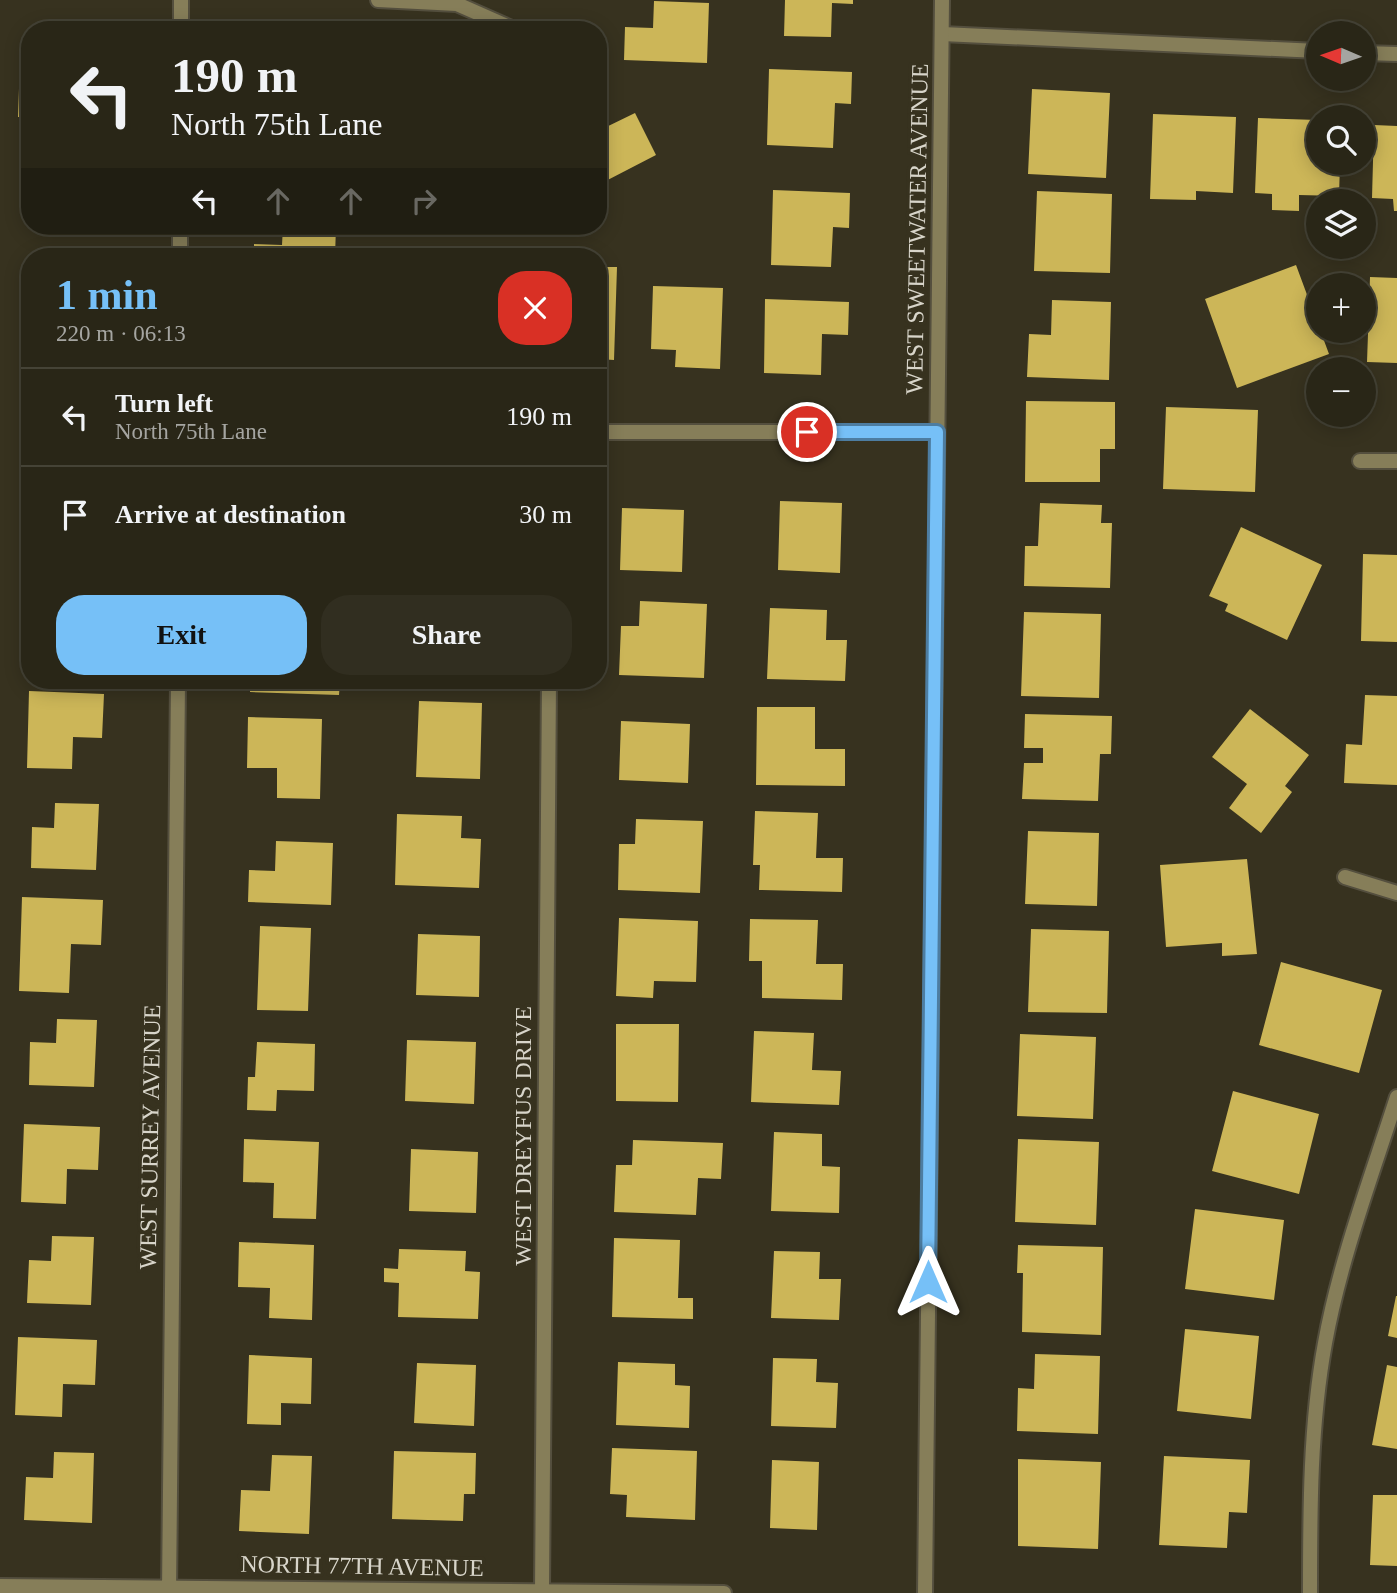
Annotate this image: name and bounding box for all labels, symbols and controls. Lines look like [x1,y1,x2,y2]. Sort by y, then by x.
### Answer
north arrow [1306,21,1376,91]
map controls [1306,21,1376,427]
text: 190 m [171,48,298,103]
icon: left [56,49,147,140]
street label: WEST SWEETWATER AVENUE [901,63,933,395]
button: search [1306,105,1376,175]
text: North 75th Lane [171,106,383,142]
icon: left [186,182,224,220]
icon: ahead [259,182,297,220]
icon: ahead [332,182,370,220]
icon: right [405,182,443,220]
button: layers [1306,189,1376,259]
button: close [498,271,572,345]
text: 1 min [56,272,158,318]
button: + [1306,273,1376,343]
text: 220 m · 06:13 [56,321,186,346]
button: − [1306,357,1376,427]
text: Turn left [115,389,213,418]
icon: left [56,398,94,436]
text: 190 m [506,402,572,431]
pin [777,402,837,462]
icon: arrive [788,413,826,451]
text: North 75th Lane [115,419,267,444]
icon: arrive [56,496,94,534]
text: Arrive at destination [115,500,346,529]
text: 30 m [519,500,572,529]
button: Exit [56,595,307,675]
button: Share [321,595,572,675]
street label: WEST SURREY AVENUE [135,1004,165,1270]
street label: WEST DREYFUS DRIVE [510,1006,536,1266]
position arrow [891,1245,965,1319]
street label: NORTH 77TH AVENUE [240,1551,484,1581]

